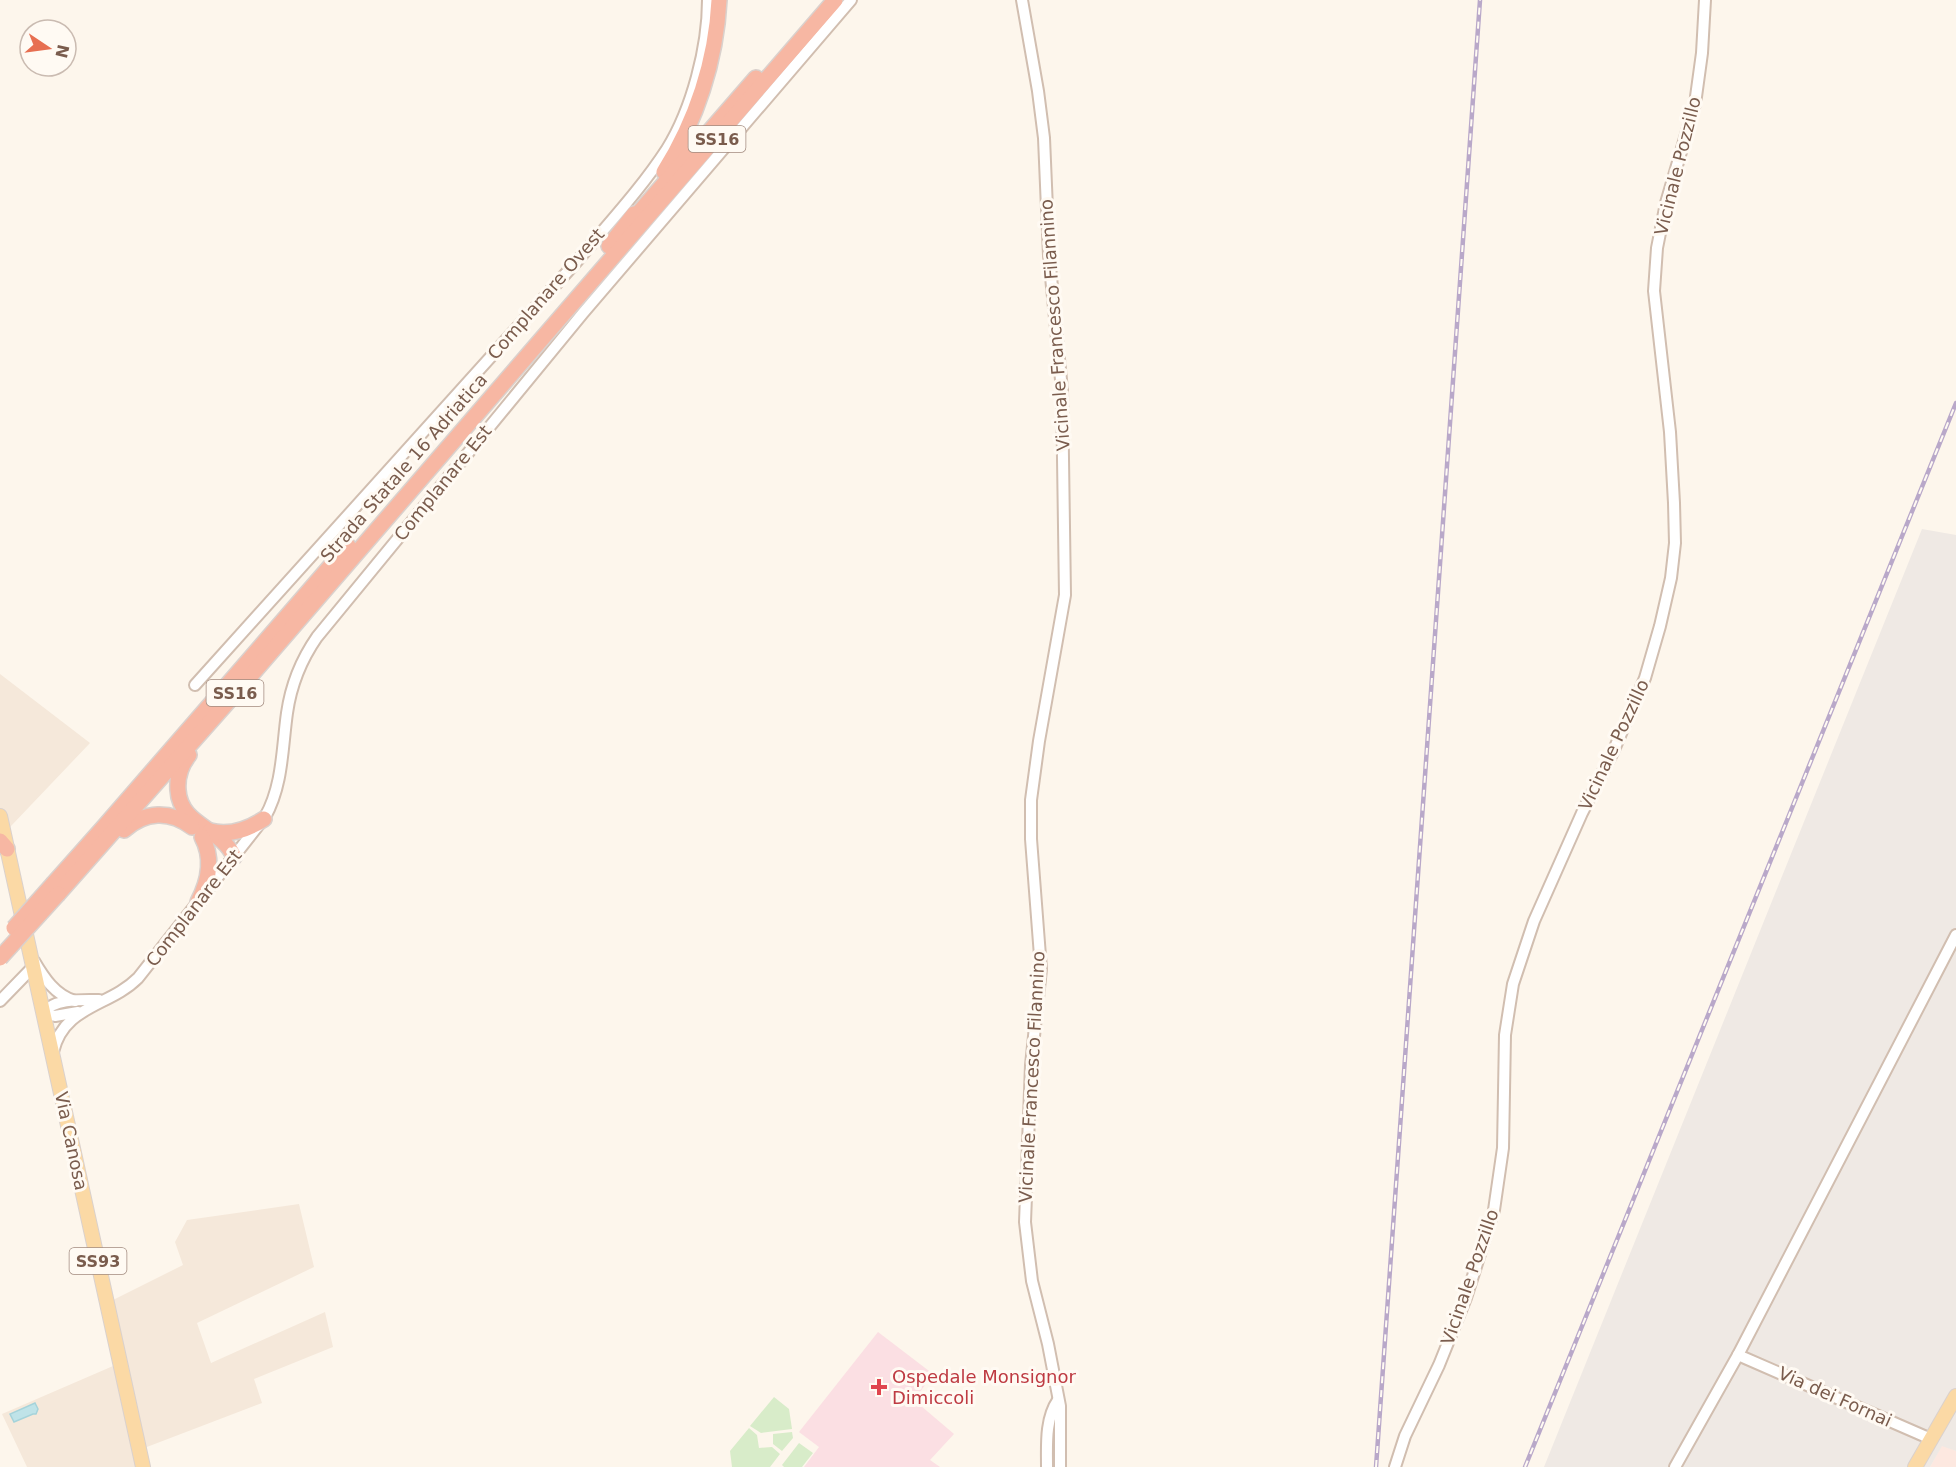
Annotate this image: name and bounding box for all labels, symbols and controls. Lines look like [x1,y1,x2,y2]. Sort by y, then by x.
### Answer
north arrow [18,18,78,78]
text: N [51,43,73,60]
street label: Vicinale Pozzillo [1650,94,1705,237]
road number: SS16 [688,126,746,152]
street label: Vicinale Francesco Filannino [1035,198,1074,452]
street label: Complanare Ovest [483,224,608,364]
street label: Strada Statale 16 Adriatica [316,369,491,566]
street label: Complanare Est [390,421,496,545]
street label: Vicinale Pozzillo [1574,676,1653,814]
road number: SS16 [206,680,264,706]
street label: Complanare Est [141,845,246,970]
street label: Vicinale Francesco Filannino [1014,950,1049,1203]
street label: Via Canosa [51,1090,92,1192]
street label: Vicinale Pozzillo [1436,1206,1503,1347]
road number: SS93 [70,1248,126,1274]
street label: Via dei Fornai [1775,1362,1895,1431]
place label: Ospedale Monsignor Dimiccoli [892,1366,1076,1408]
marker: Ospedale Monsignor Dimiccoli [870,1378,888,1396]

